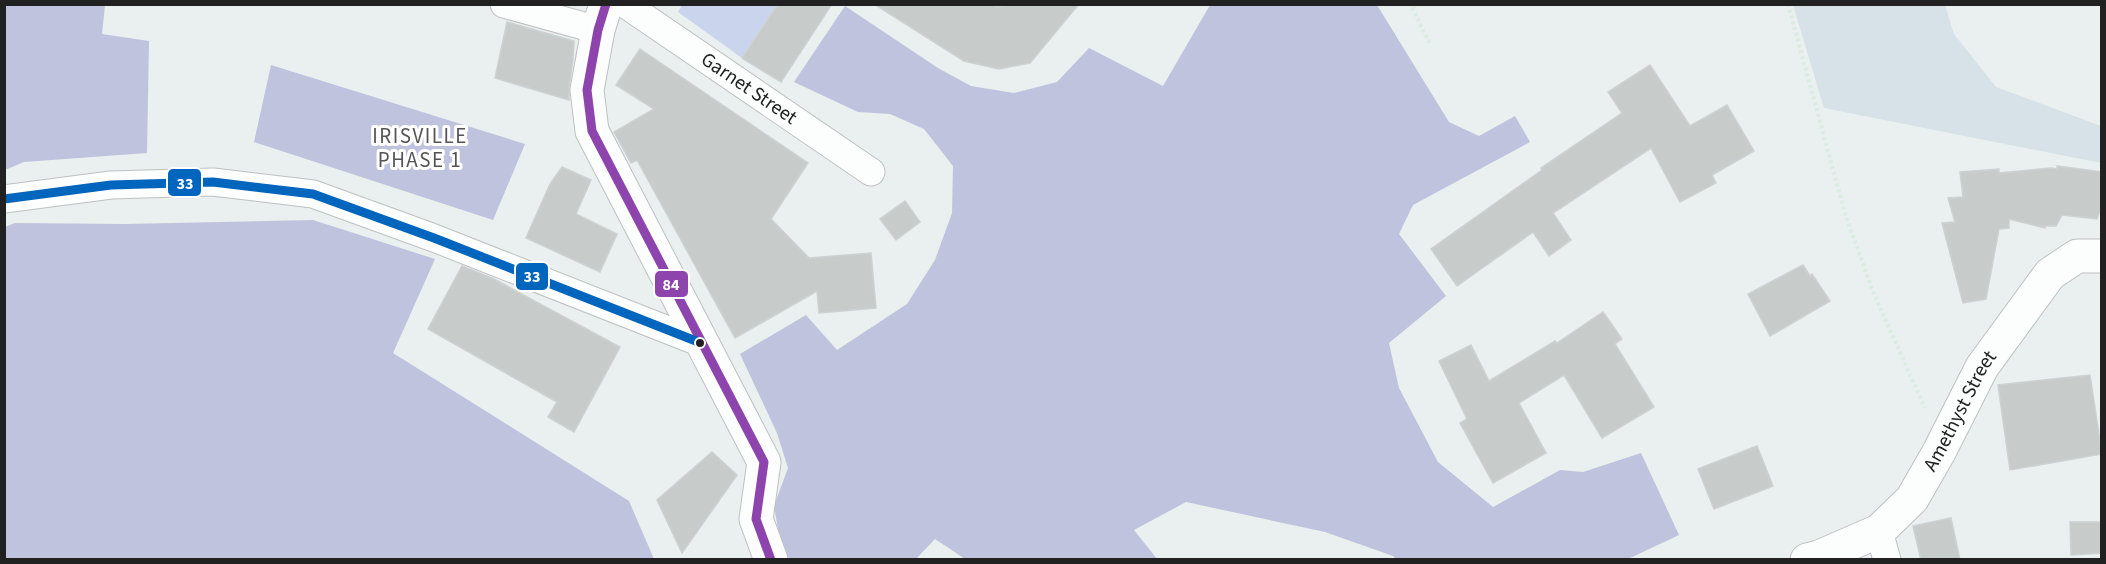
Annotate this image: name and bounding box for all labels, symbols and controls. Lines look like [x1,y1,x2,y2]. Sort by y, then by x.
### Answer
street label: Garnet Street [695,46,803,132]
district label: IRISVILLE PHASE 1 [372,121,468,175]
line badge: 33 [167,168,202,197]
text: 33 [177,173,193,195]
line badge: 33 [515,262,549,291]
text: 33 [524,266,540,288]
line badge: 84 [654,270,689,298]
text: 84 [663,274,680,296]
unlabelled marker [694,337,706,349]
street label: Amethyst Street [1917,345,2004,477]

